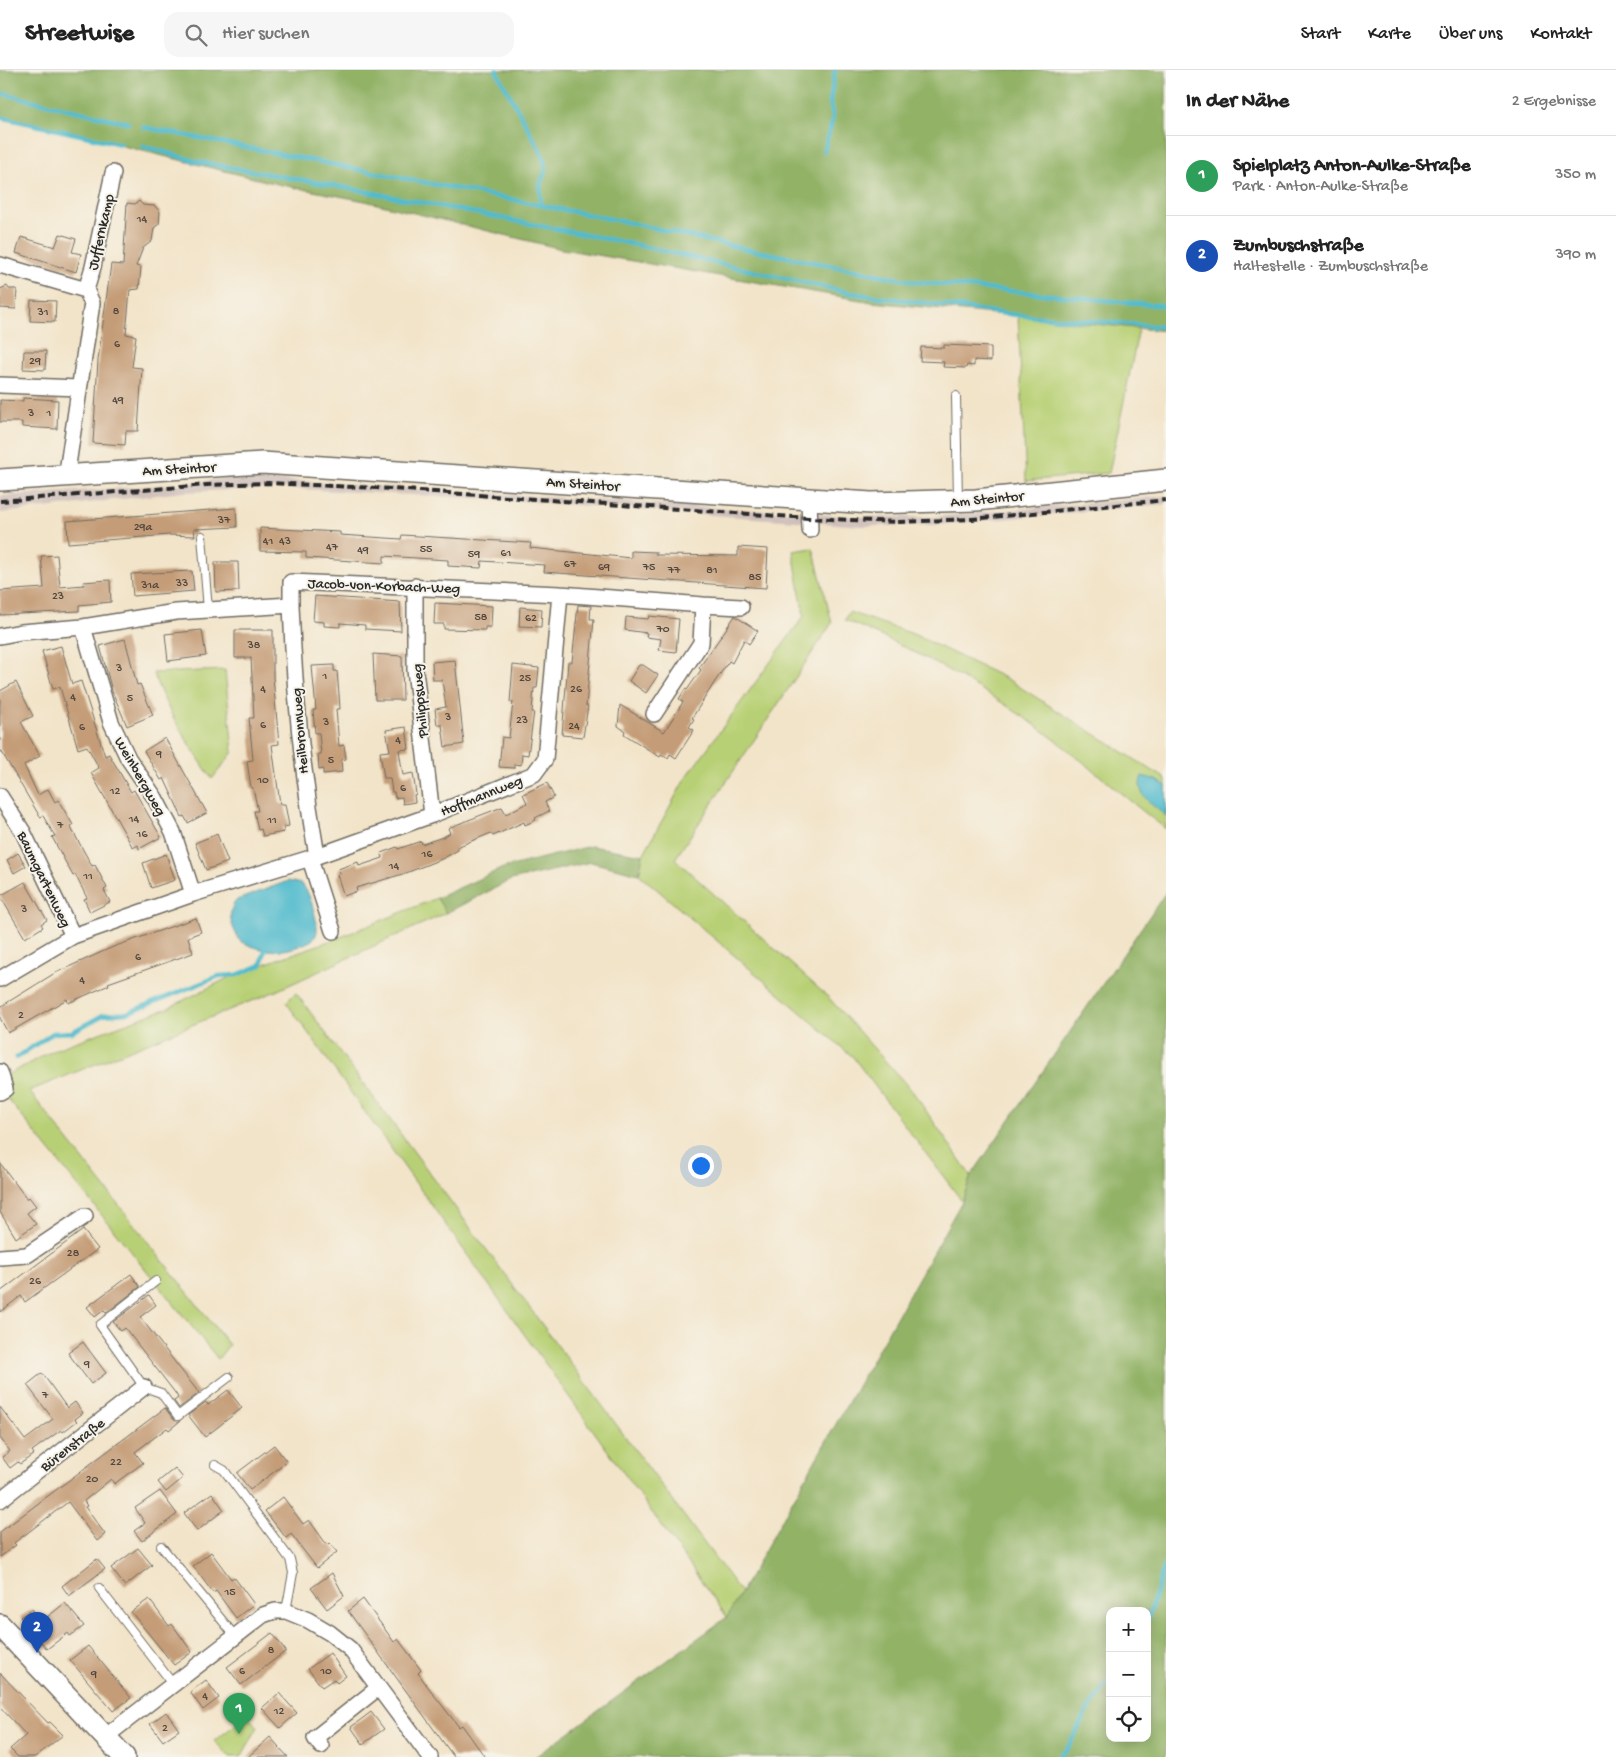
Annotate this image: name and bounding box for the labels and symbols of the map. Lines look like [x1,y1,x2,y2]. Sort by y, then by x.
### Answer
street label: Juffernkamp [84,192,120,272]
house number: 14 [136,213,148,227]
house number: 8 [113,305,120,319]
house number: 31 [36,306,49,320]
house number: 6 [114,338,121,352]
house number: 29 [29,355,41,369]
house number: 49 [112,394,124,408]
house number: 3 [27,407,34,421]
house number: 1 [46,407,52,421]
street label: Am Steintor [142,459,218,481]
street label: Am Steintor [546,473,622,497]
street label: Am Steintor [950,488,1026,512]
house number: 37 [217,514,231,528]
house number: 29a [134,521,153,535]
house number: 41 [263,535,273,549]
house number: 43 [279,535,291,549]
house number: 47 [326,541,339,555]
house number: 55 [420,543,432,557]
house number: 49 [357,544,369,558]
house number: 61 [501,547,512,561]
house number: 59 [468,548,480,562]
house number: 67 [564,558,577,572]
house number: 69 [598,561,610,575]
house number: 75 [642,561,655,575]
house number: 77 [667,564,681,578]
house number: 81 [706,564,718,578]
house number: 85 [749,571,761,585]
street label: Jacob-von-Korbach-Weg [307,575,460,599]
house number: 33 [175,577,188,591]
house number: 31a [140,579,159,593]
house number: 23 [52,590,64,604]
house number: 58 [475,611,488,625]
house number: 62 [525,612,537,626]
house number: 70 [655,623,670,637]
house number: 38 [247,639,261,653]
house number: 3 [115,662,122,676]
street label: Philippsweg [409,663,433,740]
house number: 1 [322,670,328,684]
house number: 25 [519,672,531,686]
house number: 4 [260,683,266,697]
house number: 26 [570,683,583,697]
street label: Heilbronnweg [288,687,314,774]
house number: 4 [70,691,76,705]
house number: 5 [127,692,133,706]
house number: 3 [444,711,451,725]
house number: 23 [516,714,528,728]
house number: 3 [322,716,329,730]
house number: 6 [260,719,267,733]
house number: 24 [568,720,580,734]
house number: 6 [79,721,86,735]
street label: Weinbergweg [109,734,169,820]
house number: 4 [395,734,401,748]
house number: 9 [155,748,162,762]
house number: 5 [328,754,334,768]
street label: Hoffmannweg [438,772,525,821]
house number: 10 [256,774,269,788]
house number: 6 [400,782,407,796]
house number: 12 [109,785,120,799]
house number: 14 [128,813,140,827]
house number: 11 [266,814,277,828]
house number: 7 [56,819,64,833]
street label: Baumgartenweg [12,828,74,931]
house number: 16 [136,828,148,842]
house number: 16 [421,848,433,862]
house number: 14 [388,860,400,874]
house number: 11 [82,870,93,884]
house number: 3 [20,903,27,917]
house number: 6 [135,951,142,965]
house number: 4 [79,974,85,988]
house number: 2 [18,1009,24,1023]
your location [688,1153,714,1179]
house number: 28 [67,1247,80,1261]
house number: 26 [29,1275,42,1289]
house number: 9 [83,1358,90,1372]
house number: 7 [41,1389,49,1403]
street label: Bürenstraße [37,1415,109,1477]
house number: 22 [110,1456,122,1470]
house number: 20 [86,1473,99,1487]
house number: 15 [223,1586,236,1600]
pin: 2 [21,1612,53,1653]
house number: 8 [268,1644,275,1658]
house number: 6 [239,1665,246,1679]
house number: 10 [319,1665,332,1679]
house number: 9 [90,1668,97,1682]
house number: 4 [202,1690,208,1704]
pin: 1 [223,1693,255,1734]
house number: 12 [273,1705,284,1719]
house number: 2 [162,1722,168,1736]

